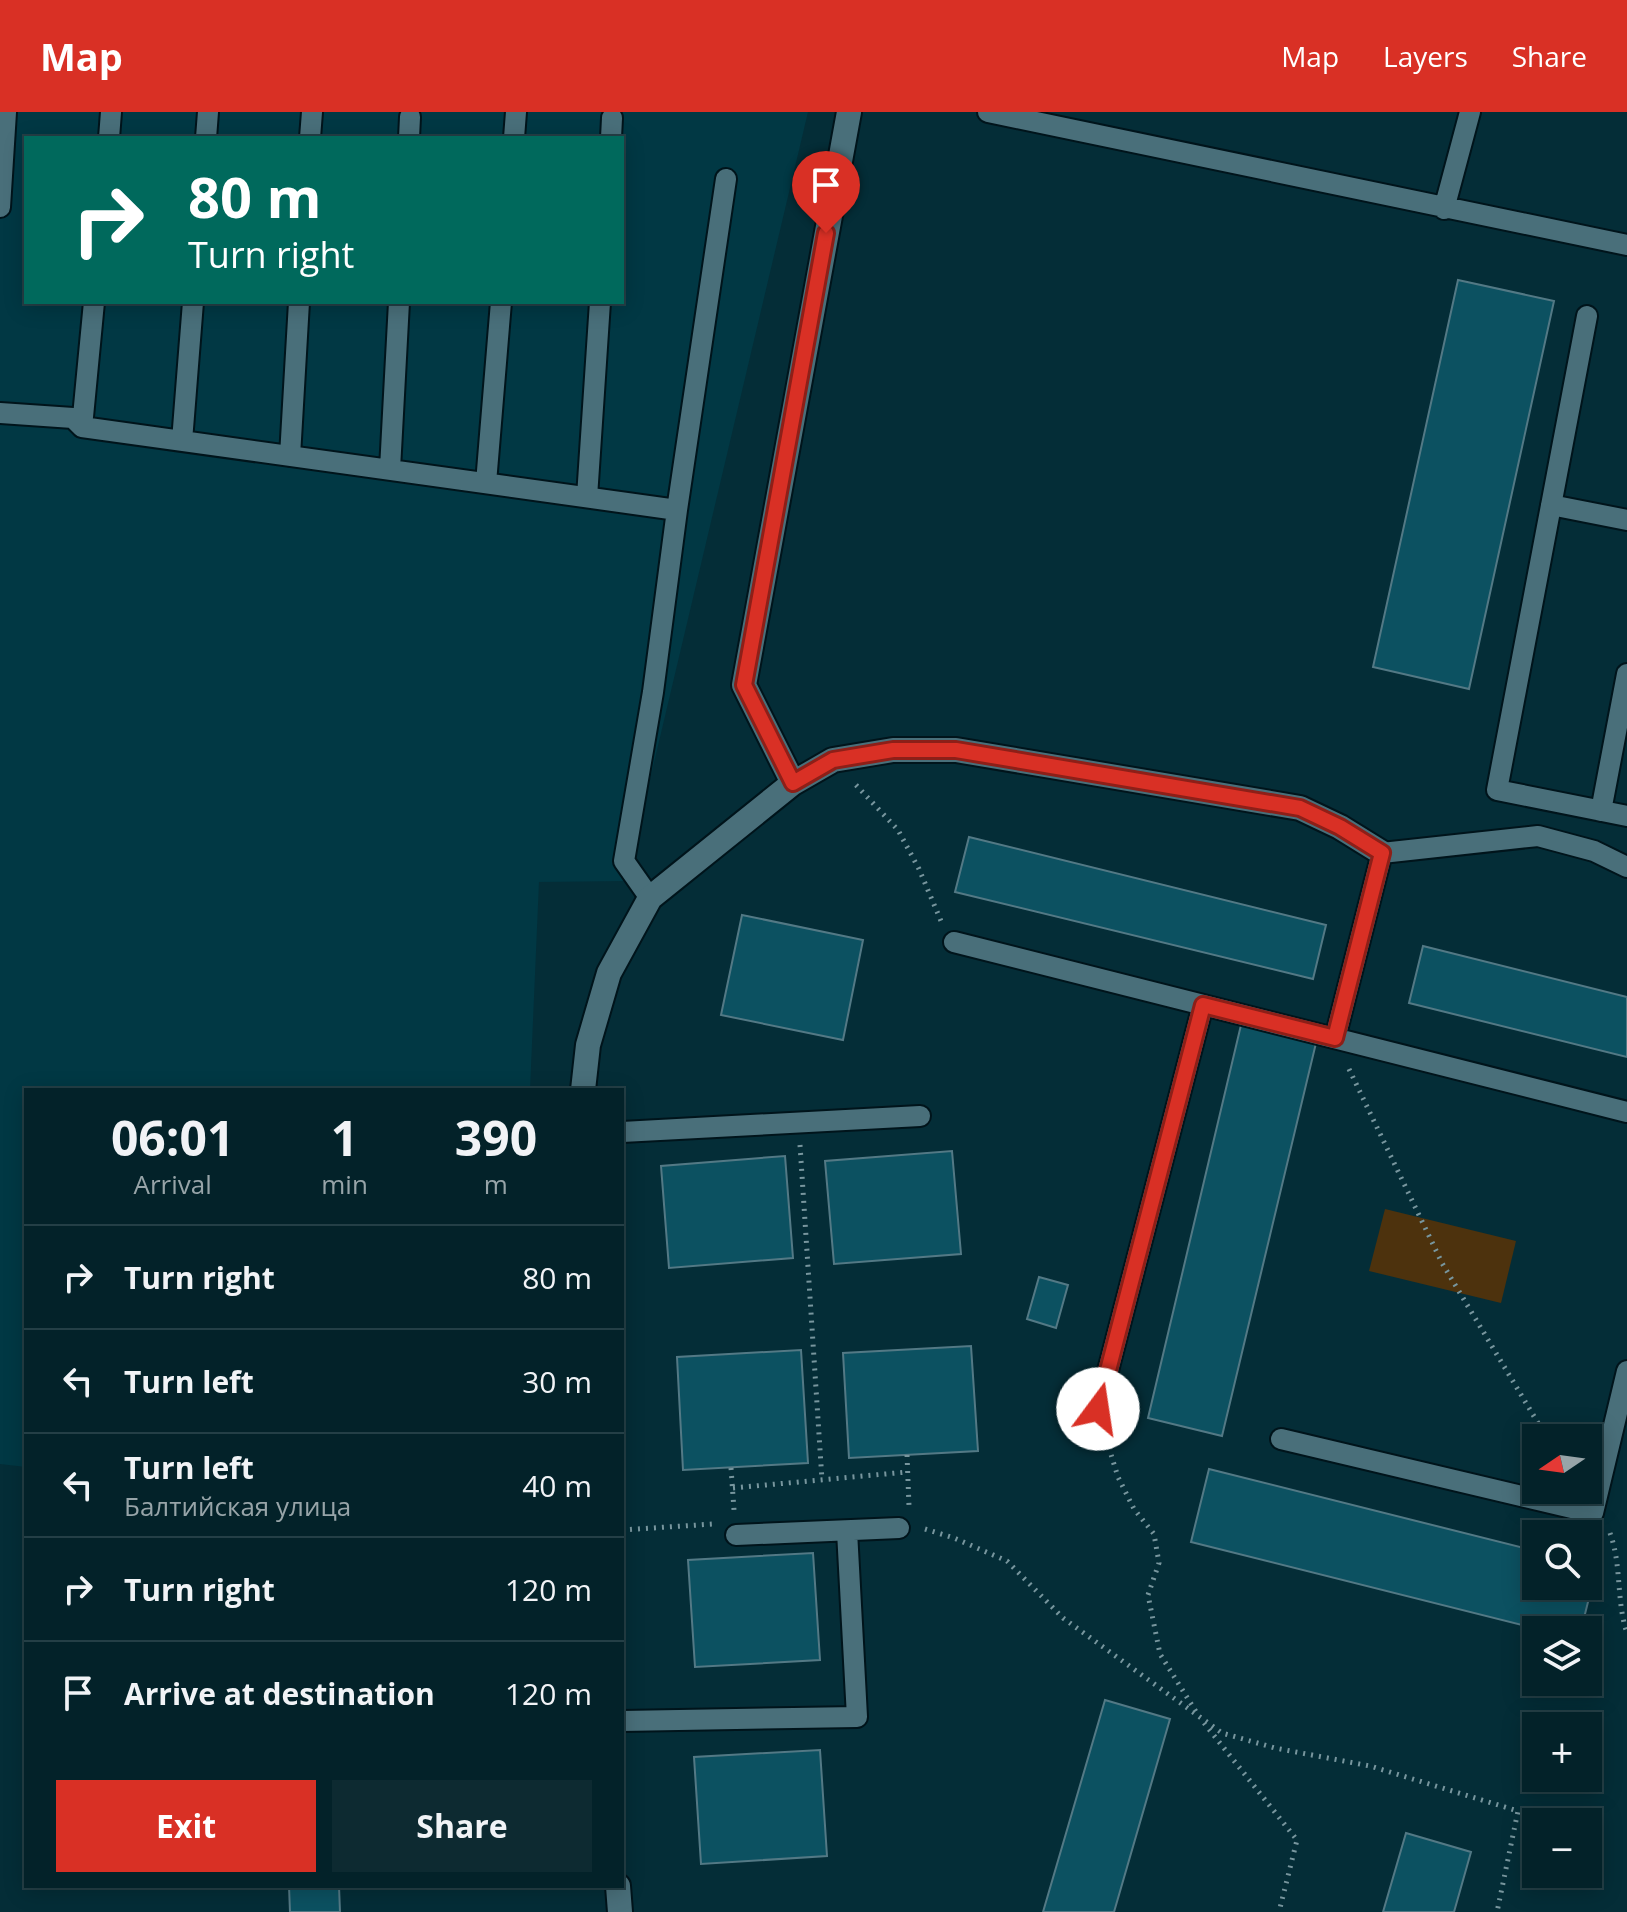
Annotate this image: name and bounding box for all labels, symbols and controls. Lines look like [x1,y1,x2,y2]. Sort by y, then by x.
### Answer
text: Map [40,30,123,82]
text: Map [1281,37,1339,75]
text: Layers [1383,37,1468,75]
text: Share [1512,37,1587,75]
pin [792,151,860,233]
text: 80 m [188,158,322,234]
icon: arrive [804,163,848,207]
icon: right [56,168,160,272]
text: Turn right [188,230,354,279]
text: 06:01 [111,1105,234,1170]
text: 1 [331,1105,358,1170]
text: 390 [455,1105,537,1170]
text: Arrival [133,1166,212,1202]
text: min [321,1166,368,1202]
text: m [484,1166,508,1202]
icon: right [56,1255,100,1299]
text: Turn right [124,1257,275,1298]
text: 80 m [522,1257,592,1298]
icon: left [56,1359,100,1403]
text: Turn left [124,1361,254,1402]
text: 30 m [522,1361,592,1402]
position arrow [1056,1367,1140,1451]
north arrow [1522,1424,1602,1504]
map controls [1522,1424,1602,1888]
text: Turn left [124,1447,254,1488]
icon: left [56,1463,100,1507]
text: 40 m [522,1465,592,1506]
text: Балтийская улица [124,1488,351,1524]
button: search [1522,1520,1602,1600]
icon: right [56,1567,100,1611]
text: Turn right [124,1569,275,1610]
text: 120 m [505,1569,592,1610]
button: layers [1522,1616,1602,1696]
icon: arrive [56,1671,100,1715]
text: Arrive at destination [124,1673,435,1714]
text: 120 m [505,1673,592,1714]
button: + [1522,1712,1602,1792]
button: Exit [56,1780,316,1872]
button: Share [332,1780,592,1872]
button: − [1522,1808,1602,1888]

